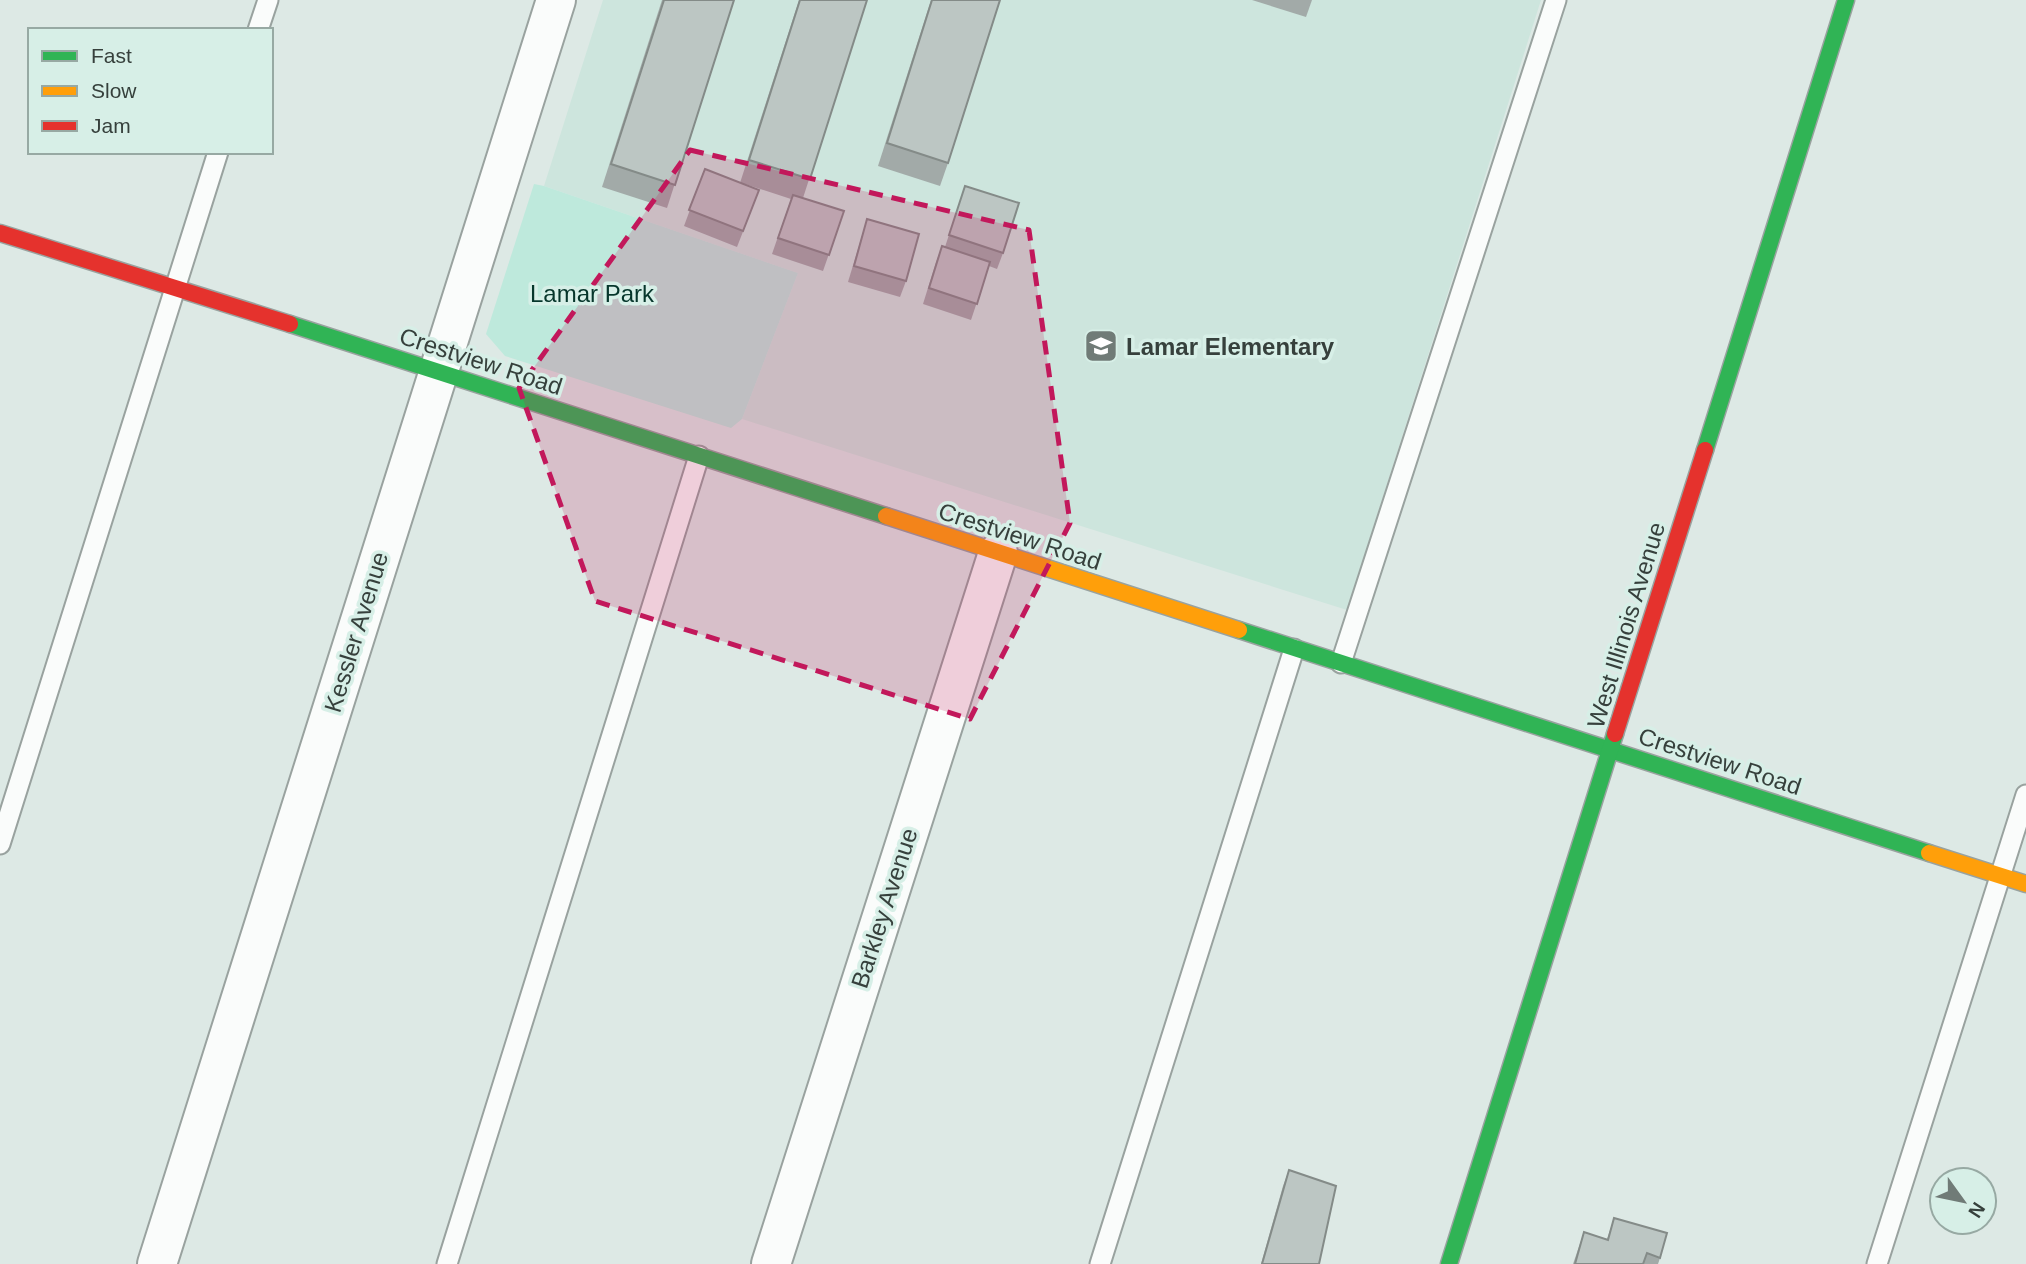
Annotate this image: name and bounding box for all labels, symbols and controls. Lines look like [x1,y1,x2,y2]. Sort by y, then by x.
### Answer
legend [28,28,273,154]
text: Fast [91,44,132,67]
text: Slow [91,79,137,102]
text: Jam [91,114,131,137]
park label: Lamar Park [530,280,655,307]
street label: Crestview Road [396,322,566,400]
school or university icon: Lamar Elementary [1082,327,1120,365]
place label: Lamar Elementary [1126,333,1335,360]
street label: Crestview Road [935,497,1105,575]
street label: West Illinois Avenue [1582,519,1670,731]
street label: Kessler Avenue [319,549,393,715]
street label: Crestview Road [1635,722,1805,800]
street label: Barkley Avenue [845,825,923,991]
north arrow [1928,1166,1998,1236]
text: N [1964,1199,1989,1221]

